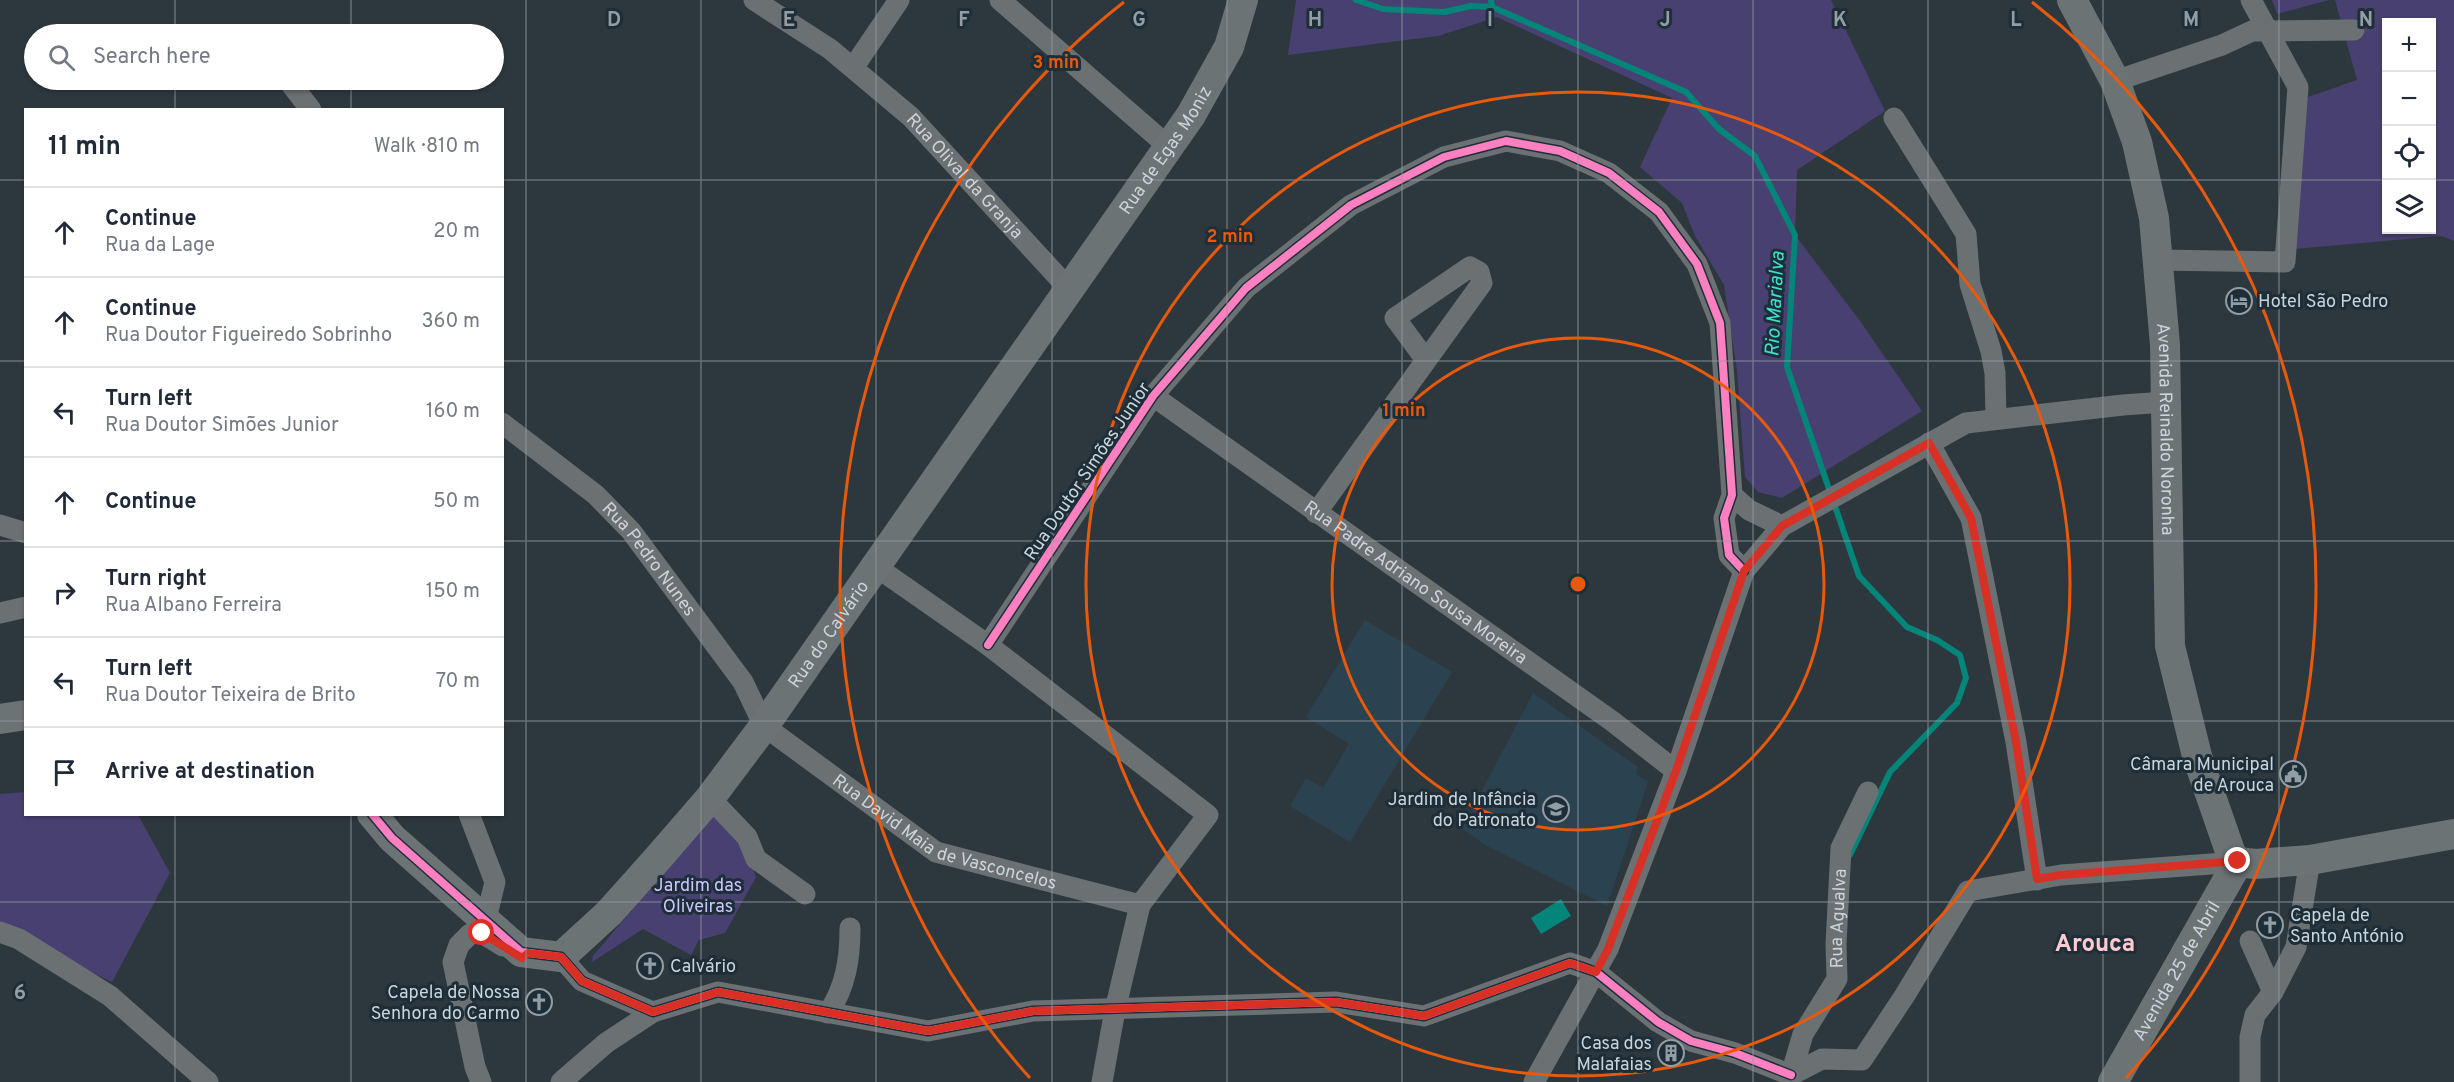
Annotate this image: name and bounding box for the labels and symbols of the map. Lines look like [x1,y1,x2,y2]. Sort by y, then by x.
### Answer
text: D [607,8,621,34]
text: E [783,8,795,34]
text: F [958,8,970,34]
text: G [1132,8,1146,34]
text: H [1308,8,1322,34]
text: I [1487,8,1493,34]
text: J [1659,8,1671,34]
text: K [1833,8,1847,34]
text: L [2010,8,2022,34]
text: M [2183,8,2199,34]
text: N [2359,8,2373,34]
text: 3 min [1033,52,1079,75]
street label: Rua de Egas Moniz [1115,82,1218,220]
street label: Rua Olival da Granja [900,109,1027,244]
text: 2 min [1206,226,1254,249]
water label: Rio Marialva [1760,250,1792,358]
hotel icon: Hotel São Pedro [2224,286,2254,316]
place label: Hotel São Pedro [2258,291,2388,314]
street label: Avenida Reinaldo Noronha [2150,322,2178,536]
street label: Rua Doutor Simões Junior [1020,378,1157,565]
text: 1 min [1382,400,1426,423]
street label: Rua Padre Adriano Sousa Moreira [1299,496,1531,670]
street label: Rua Pedro Nunes [596,498,700,622]
centre of rings [1568,574,1588,594]
street label: Rua do Calvário [784,577,875,693]
place label: Câmara Municipal de Arouca [2130,754,2274,798]
public building icon: Câmara Municipal de Arouca [2278,759,2308,789]
street label: Rua David Maia de Vasconcelos [827,770,1059,896]
place label: Jardim de Infância do Patronato [1388,789,1536,833]
school or university icon: Jardim de Infância do Patronato [1541,794,1571,824]
route end [2224,847,2250,873]
street label: Rua Agualva [1826,868,1853,969]
park label: Jardim das Oliveiras [654,875,742,919]
street label: Avenida 25 de Abril [2129,897,2226,1045]
place label: Capela de Santo António [2290,905,2404,949]
church icon: Capela de Santo António [2255,910,2285,940]
route start [468,919,494,945]
district label: Arouca [2055,930,2135,960]
church icon: Calvário [635,951,665,981]
place label: Calvário [670,956,736,979]
text: 6 [14,981,26,1007]
place label: Capela de Nossa Senhora do Carmo [371,982,520,1026]
church icon: Capela de Nossa Senhora do Carmo [524,987,554,1017]
place label: Casa dos Malafaias [1577,1033,1652,1077]
building icon: Casa dos Malafaias [1656,1038,1686,1068]

